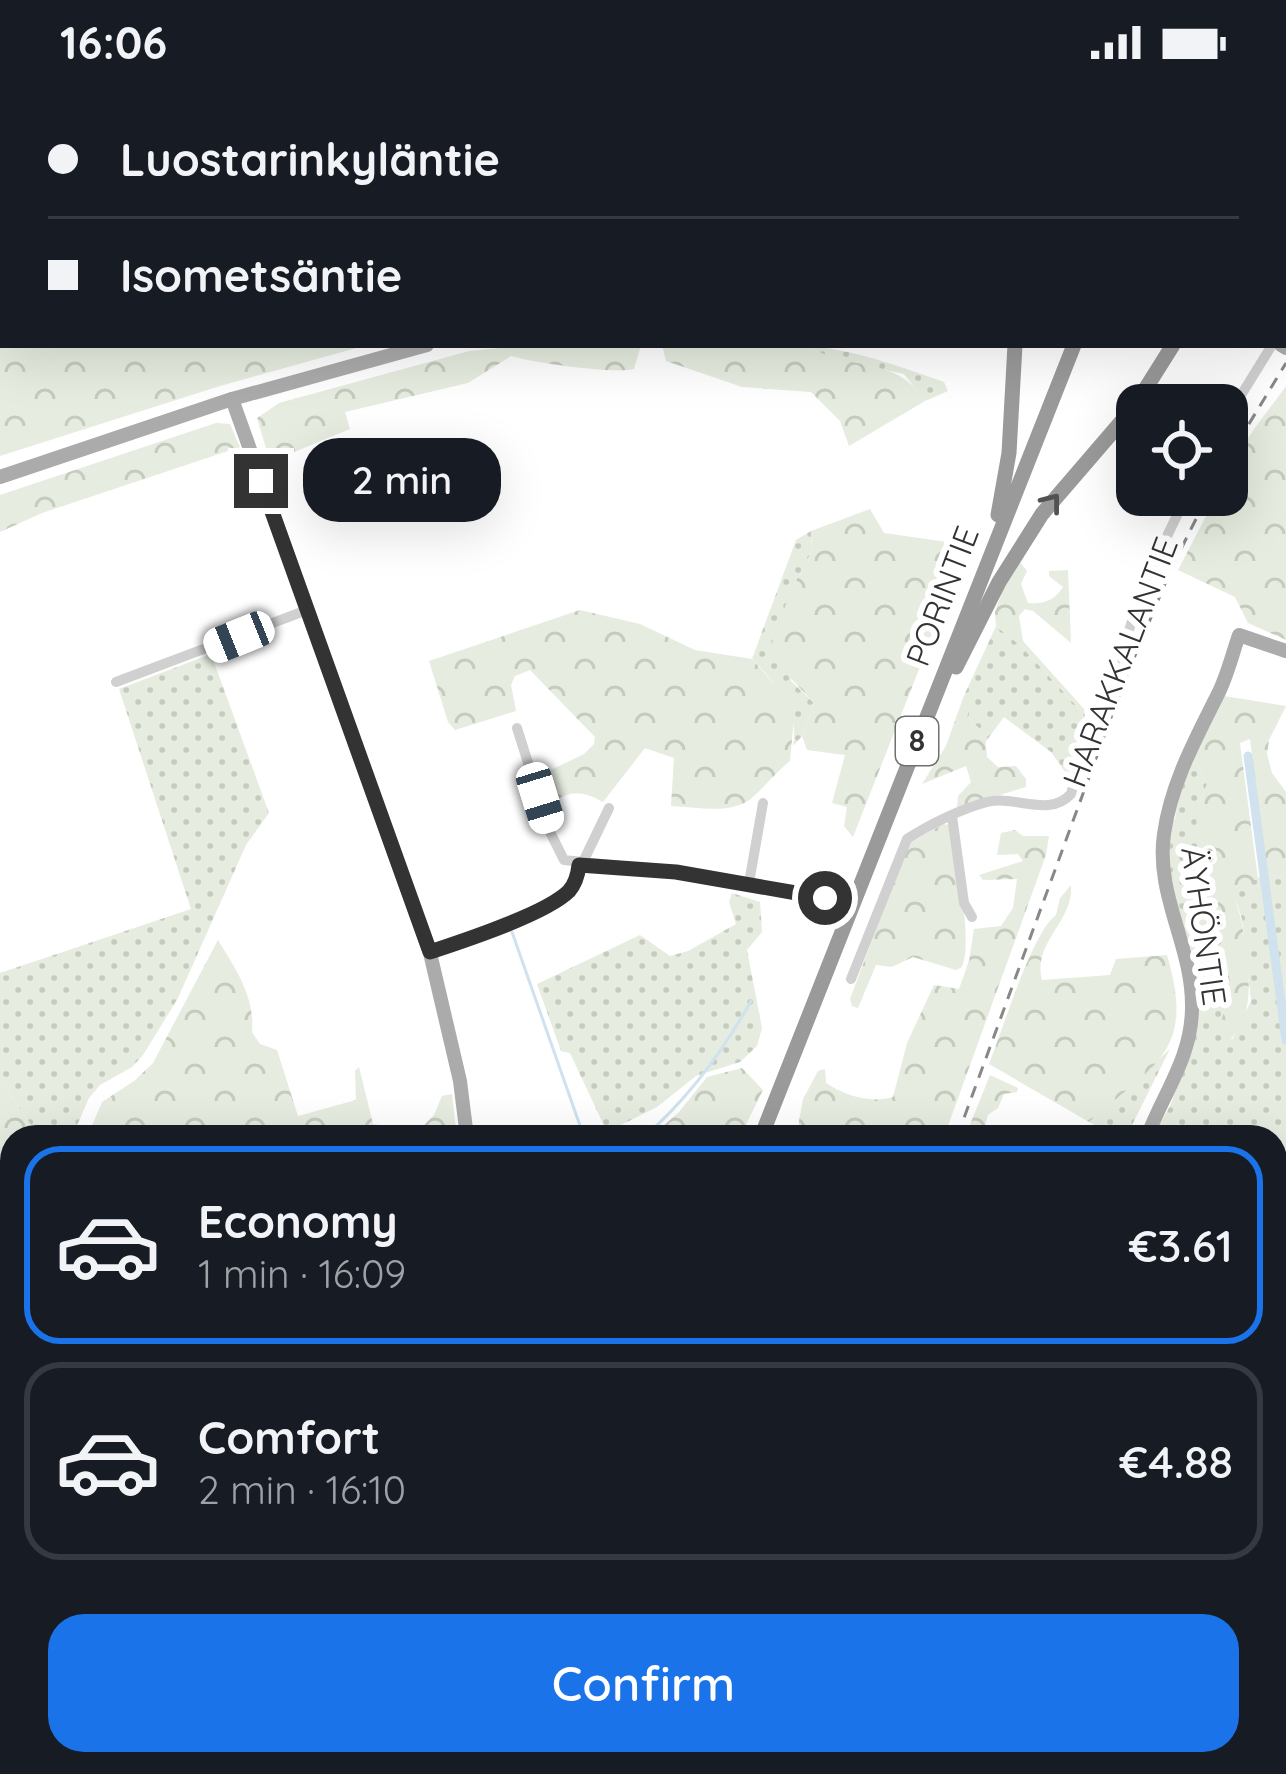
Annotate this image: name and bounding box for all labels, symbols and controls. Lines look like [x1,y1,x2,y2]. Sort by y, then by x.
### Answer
text: 16:06 [60,14,167,70]
text: Luostarinkyläntie [120,131,500,187]
text: Isometsäntie [120,247,402,303]
map controls [1116,384,1248,516]
button: locate [1116,384,1248,516]
callout: 2 min [303,439,501,523]
route end [234,454,288,508]
text: 2 min [352,455,452,504]
one-way arrow [1038,493,1060,515]
street label: PORINTIE [896,520,987,671]
street label: HARAKKALANTIE [1053,531,1186,793]
car [199,607,279,667]
road number: 8 [896,717,938,765]
car [512,758,568,838]
street label: ÄYHÖNTIE [1173,844,1236,1008]
route start [798,871,852,925]
icon: car [54,1191,162,1299]
text: Economy [198,1193,398,1249]
text: €3.61 [1129,1217,1233,1273]
text: 1 min · 16:09 [198,1249,406,1298]
icon: car [54,1407,162,1515]
text: Comfort [198,1409,380,1465]
text: €4.88 [1119,1433,1233,1489]
text: 2 min · 16:10 [198,1465,406,1514]
button: Confirm [48,1614,1239,1752]

